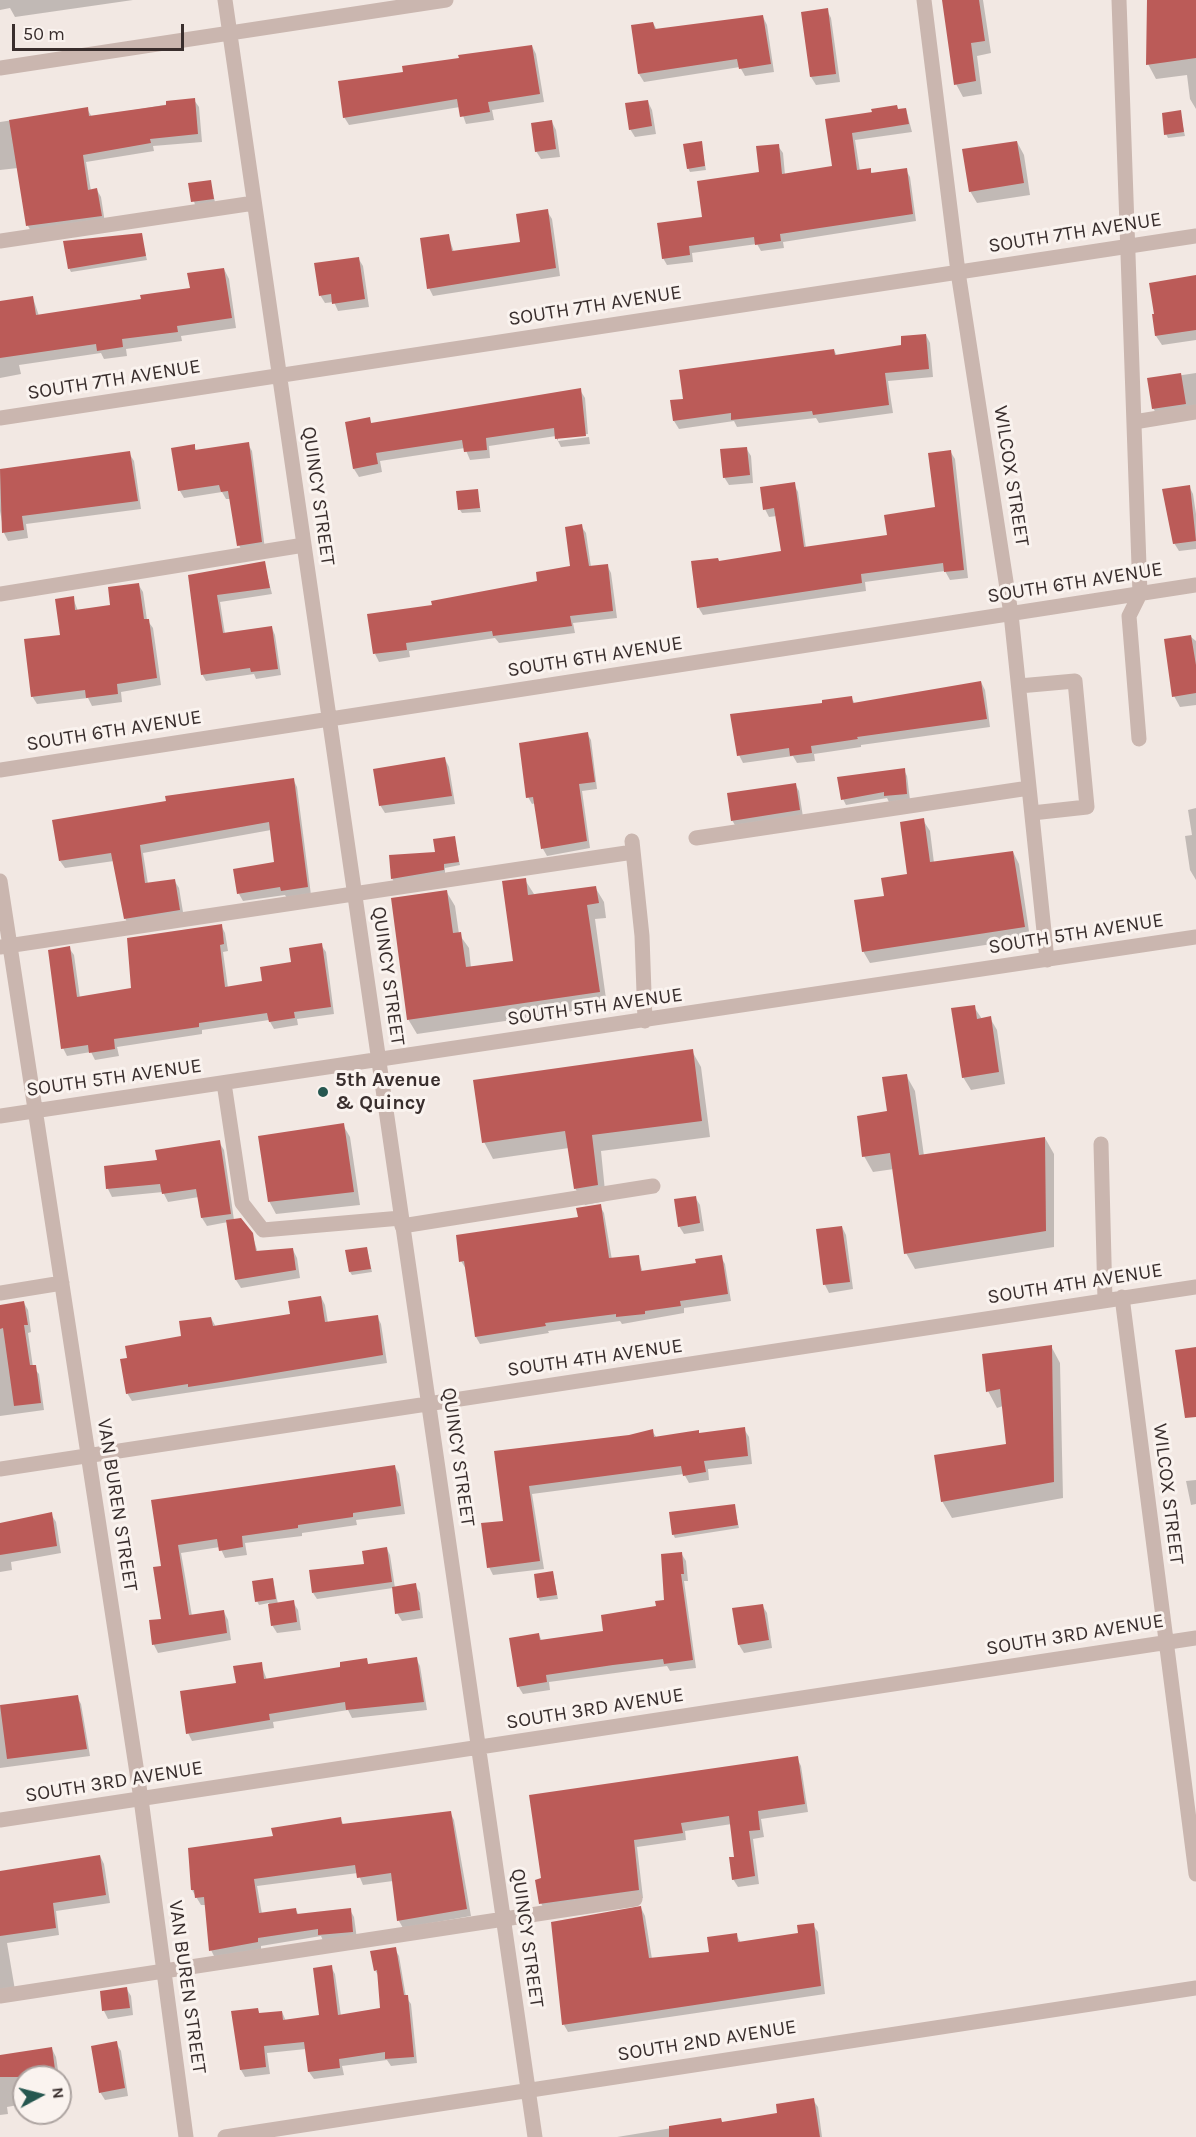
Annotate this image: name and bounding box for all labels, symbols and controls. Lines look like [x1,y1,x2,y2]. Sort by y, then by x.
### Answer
scale bar [15,12,188,50]
text: 50 m [23,23,65,45]
street label: SOUTH 7TH AVENUE [987,207,1163,259]
street label: SOUTH 7TH AVENUE [507,280,683,332]
street label: SOUTH 7TH AVENUE [26,354,202,406]
street label: WILCOX STREET [988,404,1034,548]
street label: QUINCY STREET [296,425,340,567]
street label: SOUTH 6TH AVENUE [986,557,1164,609]
street label: SOUTH 6TH AVENUE [506,631,684,683]
street label: SOUTH 6TH AVENUE [25,705,203,757]
street label: QUINCY STREET [366,905,410,1047]
street label: SOUTH 5TH AVENUE [987,908,1165,960]
street label: SOUTH 5TH AVENUE [506,983,684,1031]
street label: SOUTH 5TH AVENUE [25,1054,203,1102]
place label: 5th Avenue & Quincy [335,1068,441,1115]
marker: 5th Avenue & Quincy [316,1085,330,1099]
street label: SOUTH 4TH AVENUE [986,1258,1164,1310]
street label: SOUTH 4TH AVENUE [506,1334,684,1382]
street label: QUINCY STREET [436,1386,480,1528]
street label: VAN BUREN STREET [91,1417,143,1593]
street label: WILCOX STREET [1147,1422,1189,1566]
street label: SOUTH 3RD AVENUE [984,1609,1166,1661]
street label: SOUTH 3RD AVENUE [504,1683,686,1735]
street label: SOUTH 3RD AVENUE [23,1756,205,1808]
street label: QUINCY STREET [505,1867,549,2009]
street label: VAN BUREN STREET [163,1899,211,2075]
street label: SOUTH 2ND AVENUE [616,2015,798,2067]
north arrow [12,2065,72,2125]
text: N [48,2086,69,2100]

